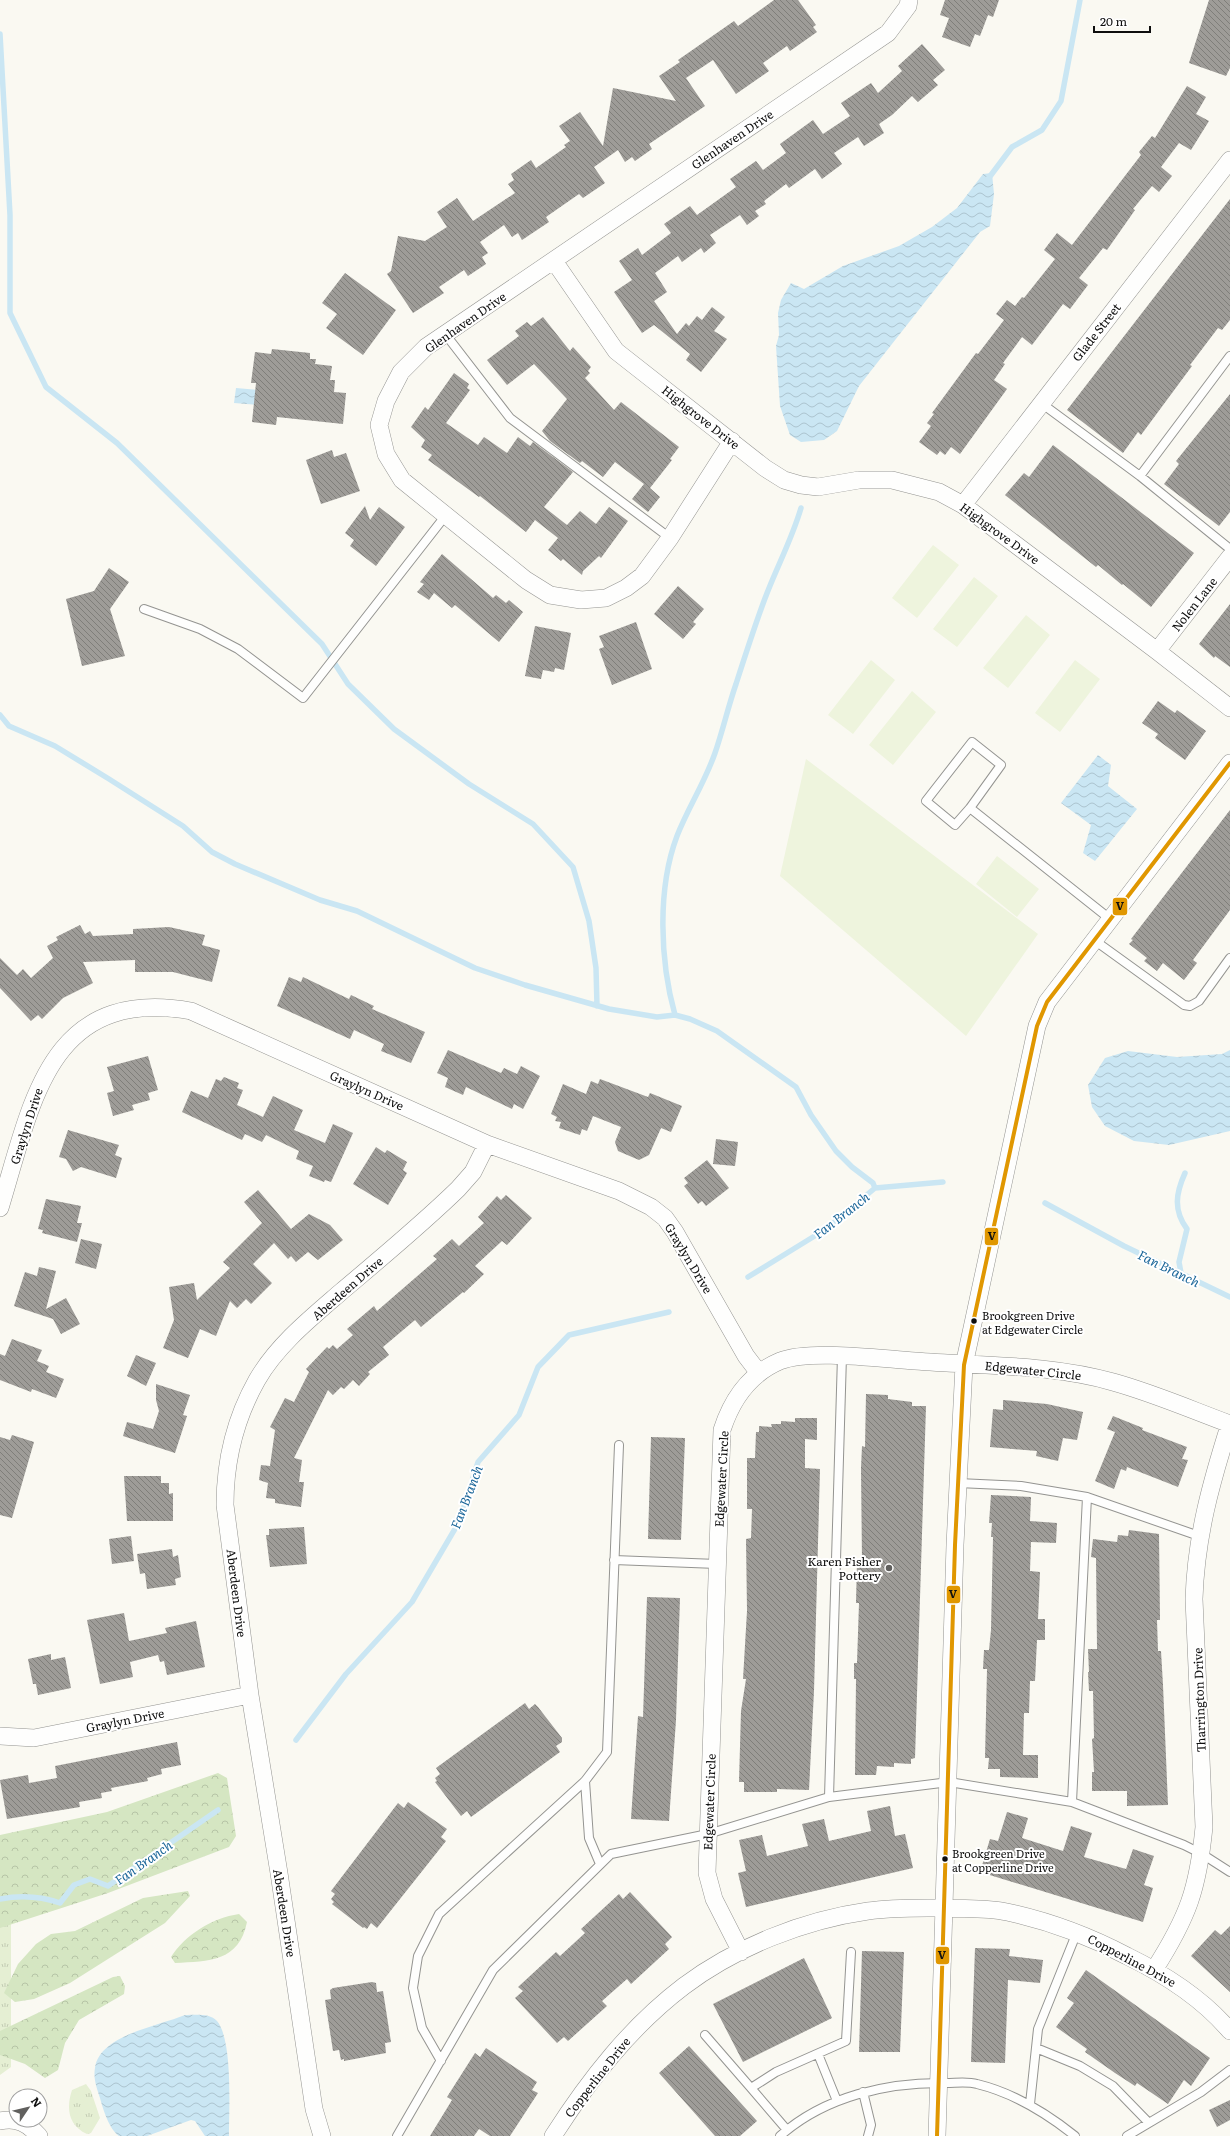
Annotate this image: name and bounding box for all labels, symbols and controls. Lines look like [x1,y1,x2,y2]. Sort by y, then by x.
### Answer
scale bar [1094,8,1150,34]
text: 20 m [1100,12,1127,30]
street label: Glenhaven Drive [687,105,777,173]
street label: Glenhaven Drive [421,287,509,357]
street label: Glade Street [1067,299,1125,365]
street label: Highgrove Drive [658,381,744,453]
street label: Highgrove Drive [956,498,1044,568]
street label: Nolen Lane [1167,573,1221,635]
line badge: V [1112,897,1128,916]
text: V [1116,897,1125,913]
street label: Graylyn Drive [327,1066,407,1114]
street label: Graylyn Drive [5,1085,47,1167]
water label: Fan Branch [809,1187,873,1243]
street label: Graylyn Drive [661,1219,717,1297]
line badge: V [984,1227,999,1246]
text: V [988,1227,997,1243]
water label: Fan Branch [1135,1245,1203,1291]
street label: Aberdeen Drive [308,1252,386,1324]
place label: Brookgreen Drive at Edgewater Circle [982,1307,1083,1337]
marker: Brookgreen Drive at Edgewater Circle [969,1316,979,1326]
street label: Edgewater Circle [984,1356,1082,1384]
street label: Edgewater Circle [709,1430,733,1528]
water label: Fan Branch [445,1462,487,1531]
street label: Aberdeen Drive [223,1548,251,1638]
place label: Karen Fisher Pottery [807,1552,881,1584]
marker: Karen Fisher Pottery [884,1563,894,1573]
line badge: V [946,1585,961,1604]
text: V [949,1585,958,1601]
street label: Tharrington Drive [1188,1647,1210,1753]
street label: Graylyn Drive [84,1704,166,1736]
street label: Edgewater Circle [698,1753,720,1851]
water label: Fan Branch [110,1835,176,1889]
place label: Brookgreen Drive at Copperline Drive [952,1845,1054,1875]
marker: Brookgreen Drive at Copperline Drive [940,1854,950,1864]
street label: Aberdeen Drive [269,1868,301,1958]
street label: Copperline Drive [1085,1929,1179,1991]
line badge: V [935,1946,950,1965]
text: V [938,1946,947,1962]
street label: Copperline Drive [560,2033,634,2121]
north arrow [8,2088,48,2128]
text: N [28,2093,46,2110]

